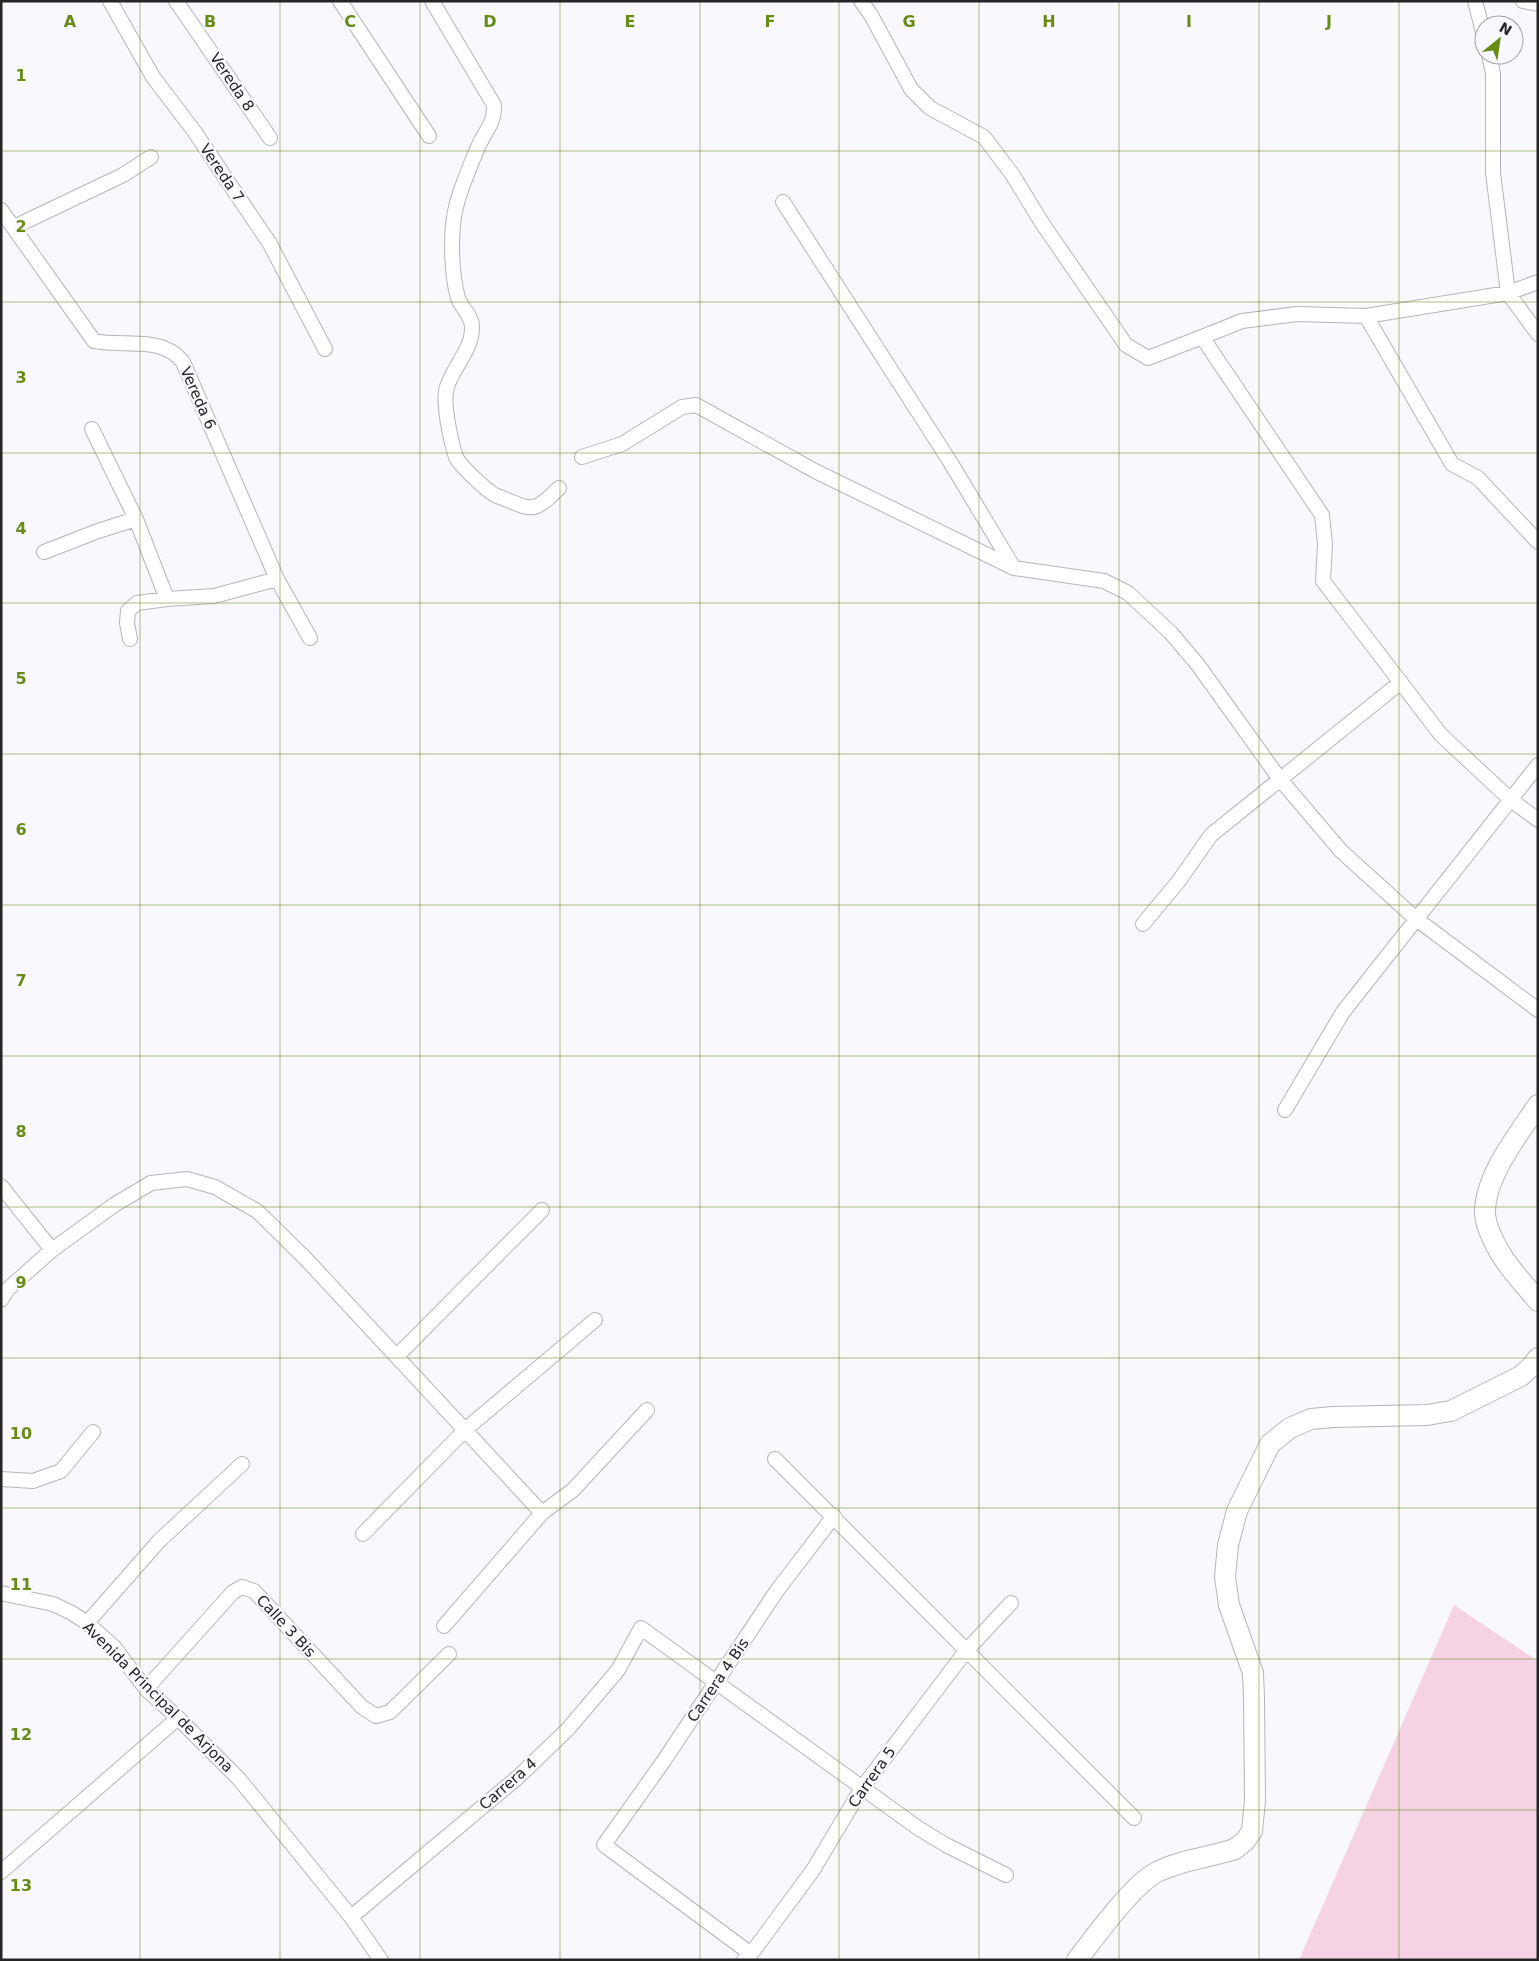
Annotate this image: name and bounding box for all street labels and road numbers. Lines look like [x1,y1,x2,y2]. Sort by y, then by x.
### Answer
street label: Vereda 8 [206,49,258,115]
street label: Vereda 7 [196,140,248,206]
street label: Vereda 6 [176,364,220,432]
street label: Calle 3 Bis [253,1591,320,1661]
street label: Avenida Principal de Arjona [79,1618,237,1776]
street label: Carrera 4 Bis [683,1634,753,1725]
street label: Carrera 5 [844,1743,900,1811]
street label: Carrera 4 [476,1754,540,1814]

